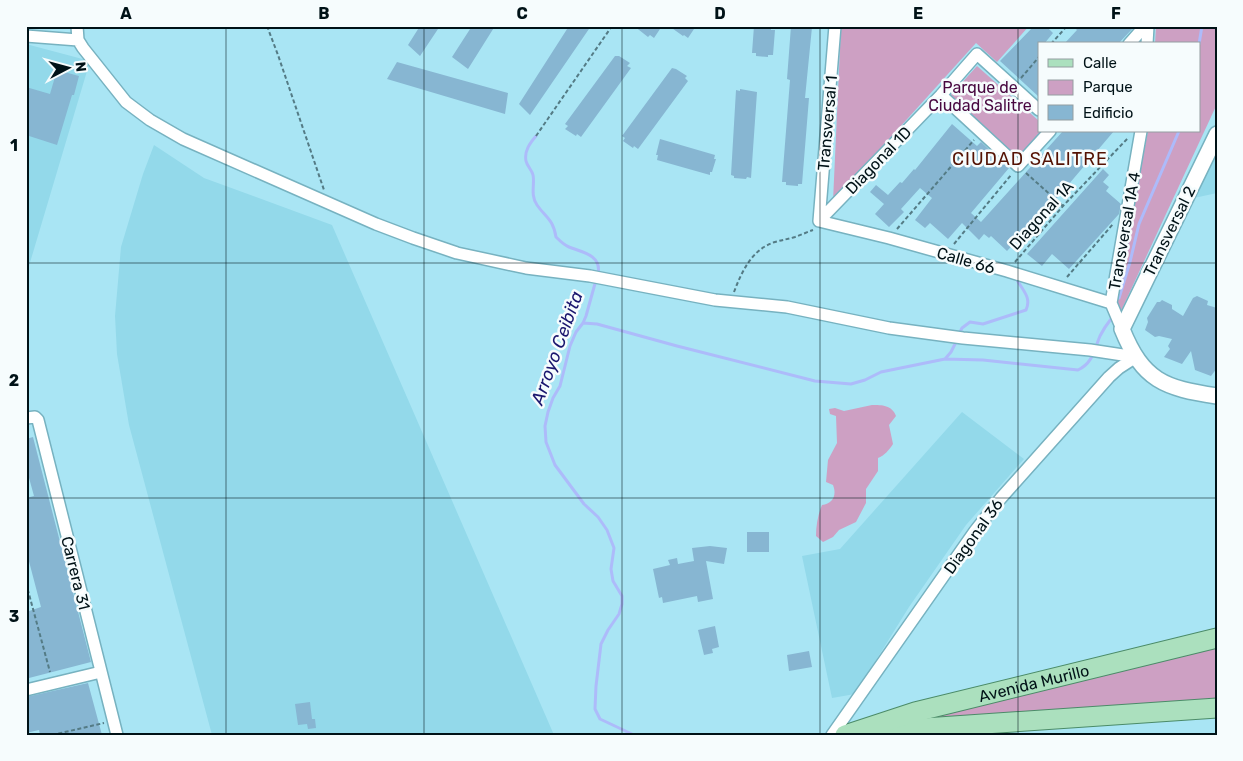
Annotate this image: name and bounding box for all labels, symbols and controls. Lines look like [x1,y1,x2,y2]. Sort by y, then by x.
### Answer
text: A [120,4,132,23]
text: B [318,4,330,23]
text: C [516,4,528,23]
text: D [714,4,726,23]
text: E [913,4,923,23]
text: F [1111,4,1121,23]
north arrow [42,42,92,92]
legend [1038,42,1200,132]
text: Calle [1083,54,1117,72]
text: N [71,61,89,73]
street label: Transversal 1 [814,75,841,171]
park label: Parque de Ciudad Salitre [928,78,1032,115]
text: Parque [1083,78,1133,96]
text: Edificio [1083,104,1133,122]
street label: Diagonal 1D [841,123,915,198]
text: 1 [10,136,18,155]
district label: CIUDAD SALITRE [952,148,1108,170]
street label: Transversal 1A 4 [1105,170,1144,292]
street label: Diagonal 1A [1005,177,1078,254]
street label: Transversal 2 [1139,183,1199,279]
street label: Calle 66 [935,243,997,278]
water label: Arroyo Ceibita [526,288,588,409]
text: 2 [9,371,19,390]
street label: Diagonal 36 [940,495,1007,578]
street label: Carrera 31 [57,534,94,612]
text: 3 [9,607,19,626]
street label: Avenida Murillo [977,661,1091,706]

